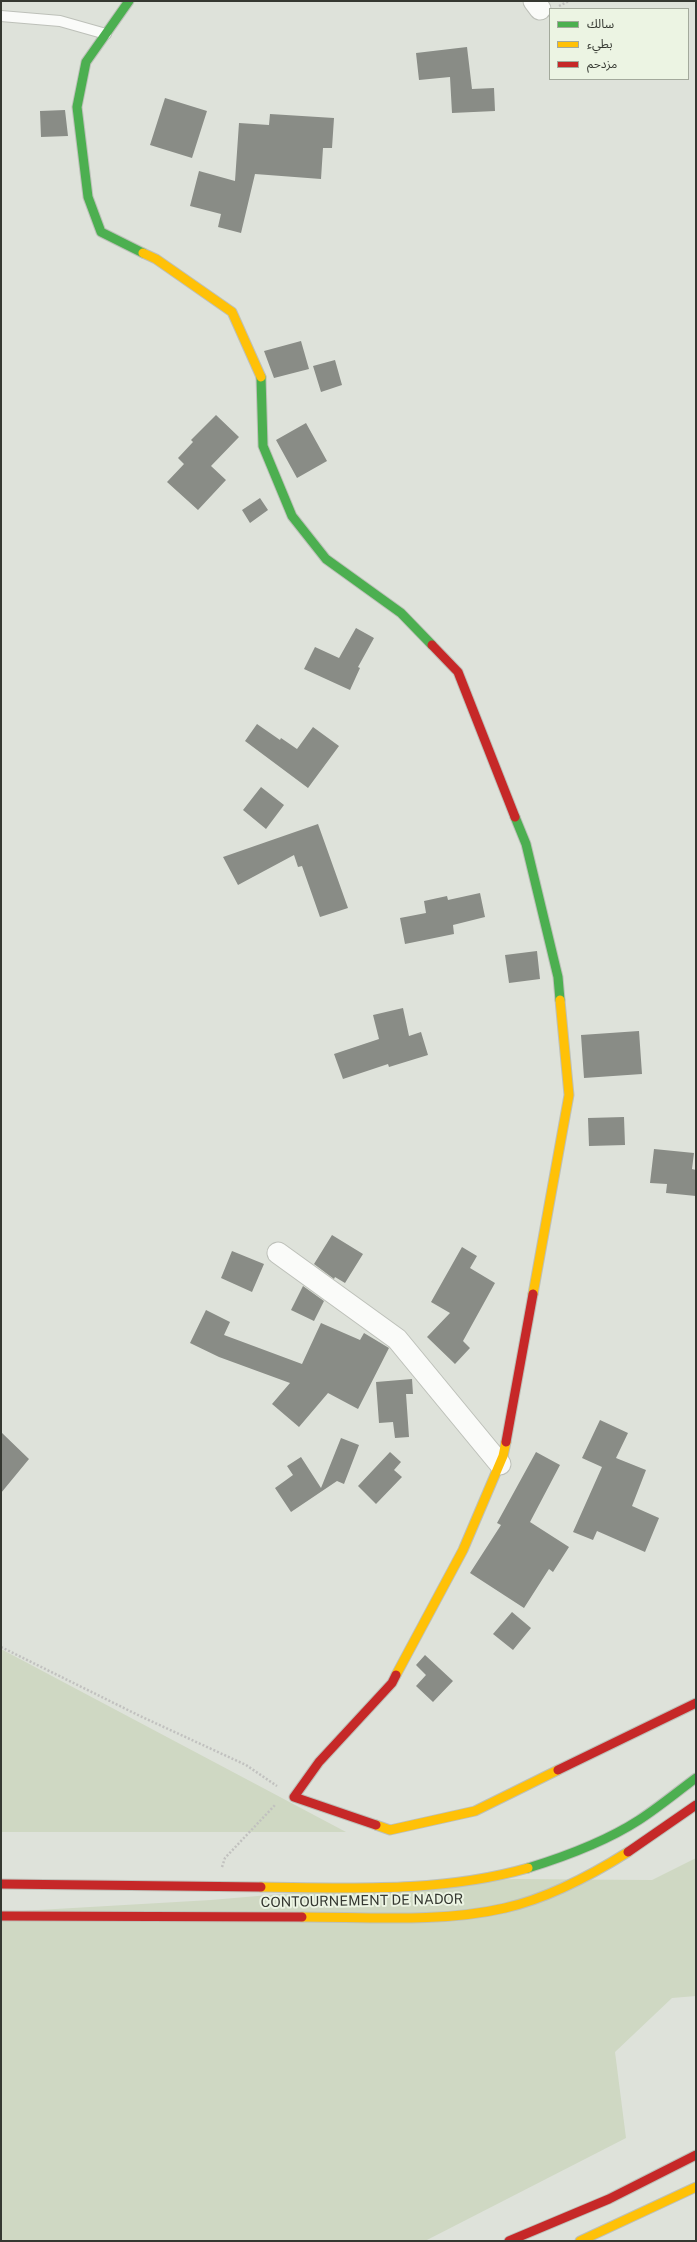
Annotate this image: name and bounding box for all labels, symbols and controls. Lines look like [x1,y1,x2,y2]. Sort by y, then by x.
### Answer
legend [549,8,689,80]
text: سالك [587,17,614,31]
text: بطيء [587,37,613,51]
text: مزدحم [587,57,617,71]
street label: CONTOURNEMENT DE NADOR [261,1891,463,1911]

